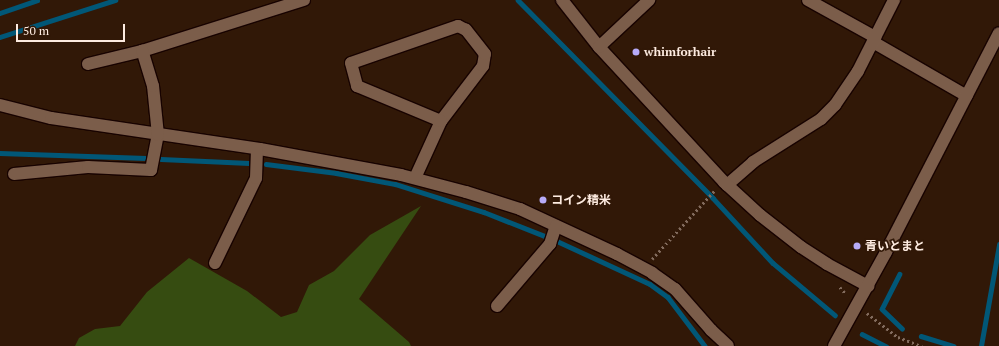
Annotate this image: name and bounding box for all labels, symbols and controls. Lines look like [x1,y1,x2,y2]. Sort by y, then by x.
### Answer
scale bar [18,16,127,42]
text: 50 m [23,23,49,38]
place label: whimforhair [644,45,716,59]
marker: whimforhair [631,47,641,57]
place label: コイン精米 [551,193,611,207]
marker: コイン精米 [538,195,548,205]
place label: 青いとまと [865,239,925,253]
marker: 青いとまと [852,241,862,251]

